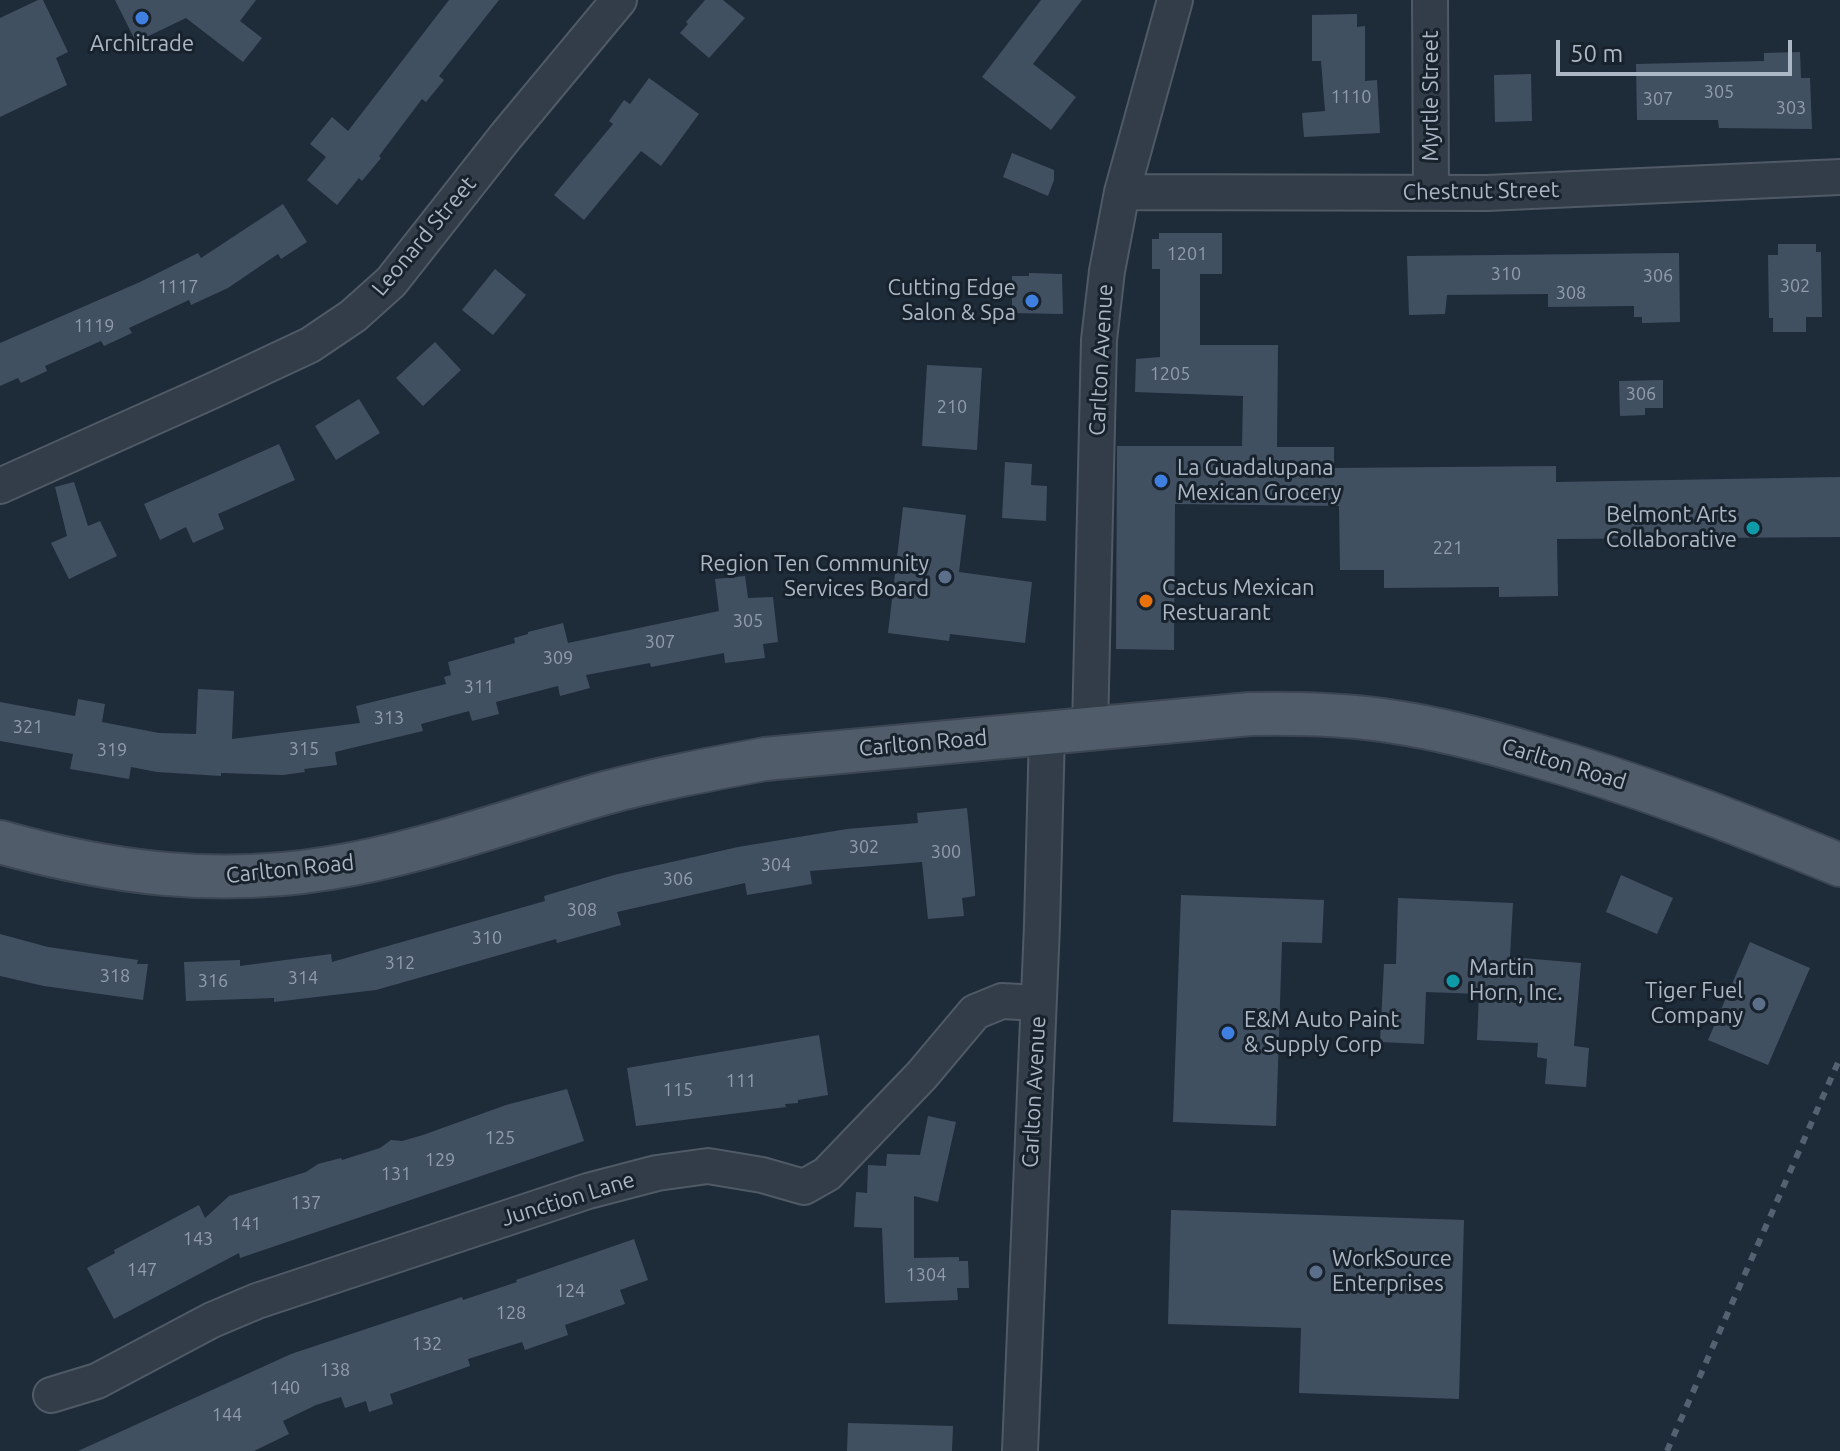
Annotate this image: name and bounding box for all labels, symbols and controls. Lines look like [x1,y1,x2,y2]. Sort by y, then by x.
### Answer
marker: Architrade [133,9,151,27]
scale bar [1560,24,1796,74]
street label: Myrtle Street [1418,30,1444,162]
place label: Architrade [90,31,194,57]
text: 50 m [1570,40,1623,67]
house number: 305 [1704,81,1734,103]
house number: 1110 [1331,86,1371,108]
house number: 307 [1643,88,1673,110]
house number: 303 [1776,97,1806,119]
street label: Leonard Street [366,171,482,301]
street label: Chestnut Street [1402,176,1560,206]
house number: 1201 [1167,243,1207,265]
house number: 310 [1491,263,1521,285]
house number: 306 [1643,265,1673,287]
place label: Cutting Edge Salon & Spa [887,275,1016,326]
house number: 302 [1780,275,1810,297]
house number: 1117 [158,276,198,298]
house number: 308 [1556,282,1586,304]
street label: Carlton Avenue [1084,283,1118,437]
marker: Cutting Edge Salon & Spa [1023,292,1041,310]
house number: 1119 [74,315,114,337]
house number: 1205 [1150,363,1190,385]
house number: 306 [1626,383,1656,405]
house number: 210 [937,396,967,418]
place label: La Guadalupana Mexican Grocery [1177,455,1341,506]
marker: La Guadalupana Mexican Grocery [1152,472,1170,490]
place label: Belmont Arts Collaborative [1606,502,1737,554]
marker: Belmont Arts Collaborative [1744,519,1762,537]
house number: 221 [1433,537,1463,559]
place label: Region Ten Community Services Board [700,551,929,602]
marker: Region Ten Community Services Board [936,568,954,586]
place label: Cactus Mexican Restuarant [1162,575,1315,626]
marker: Cactus Mexican Restuarant [1137,592,1155,610]
house number: 305 [733,610,763,632]
house number: 307 [645,631,675,653]
house number: 309 [543,647,573,669]
house number: 311 [464,676,494,698]
house number: 313 [374,707,404,729]
house number: 321 [13,716,43,738]
street label: Carlton Road [858,724,988,762]
street label: Carlton Road [1499,733,1629,795]
house number: 315 [289,738,319,760]
house number: 319 [97,739,127,761]
house number: 302 [849,836,879,858]
house number: 300 [931,841,961,863]
street label: Carlton Road [225,849,355,889]
house number: 304 [761,854,791,876]
house number: 306 [663,868,693,890]
house number: 308 [567,899,597,921]
house number: 310 [472,927,502,949]
house number: 312 [385,952,415,974]
place label: Martin Horn, Inc. [1469,955,1563,1006]
house number: 318 [100,965,130,987]
house number: 314 [288,967,318,989]
house number: 316 [198,970,228,992]
marker: Martin Horn, Inc. [1444,972,1462,990]
place label: Tiger Fuel Company [1645,978,1743,1030]
marker: Tiger Fuel Company [1750,995,1768,1013]
place label: E&M Auto Paint & Supply Corp [1244,1007,1399,1058]
street label: Carlton Avenue [1017,1015,1051,1169]
marker: E&M Auto Paint & Supply Corp [1219,1024,1237,1042]
house number: 111 [726,1070,756,1092]
house number: 115 [663,1079,693,1101]
house number: 125 [485,1127,515,1149]
house number: 129 [425,1149,455,1171]
house number: 131 [381,1163,411,1185]
street label: Junction Lane [498,1166,638,1232]
house number: 137 [291,1192,321,1214]
house number: 141 [231,1213,261,1235]
house number: 143 [183,1228,213,1250]
place label: WorkSource Enterprises [1332,1246,1452,1298]
house number: 147 [127,1259,157,1281]
marker: WorkSource Enterprises [1307,1263,1325,1281]
house number: 1304 [906,1264,946,1286]
house number: 124 [555,1280,585,1302]
house number: 128 [496,1302,526,1324]
house number: 132 [412,1333,442,1355]
house number: 138 [320,1359,350,1381]
house number: 140 [270,1377,300,1399]
house number: 144 [212,1404,242,1426]

